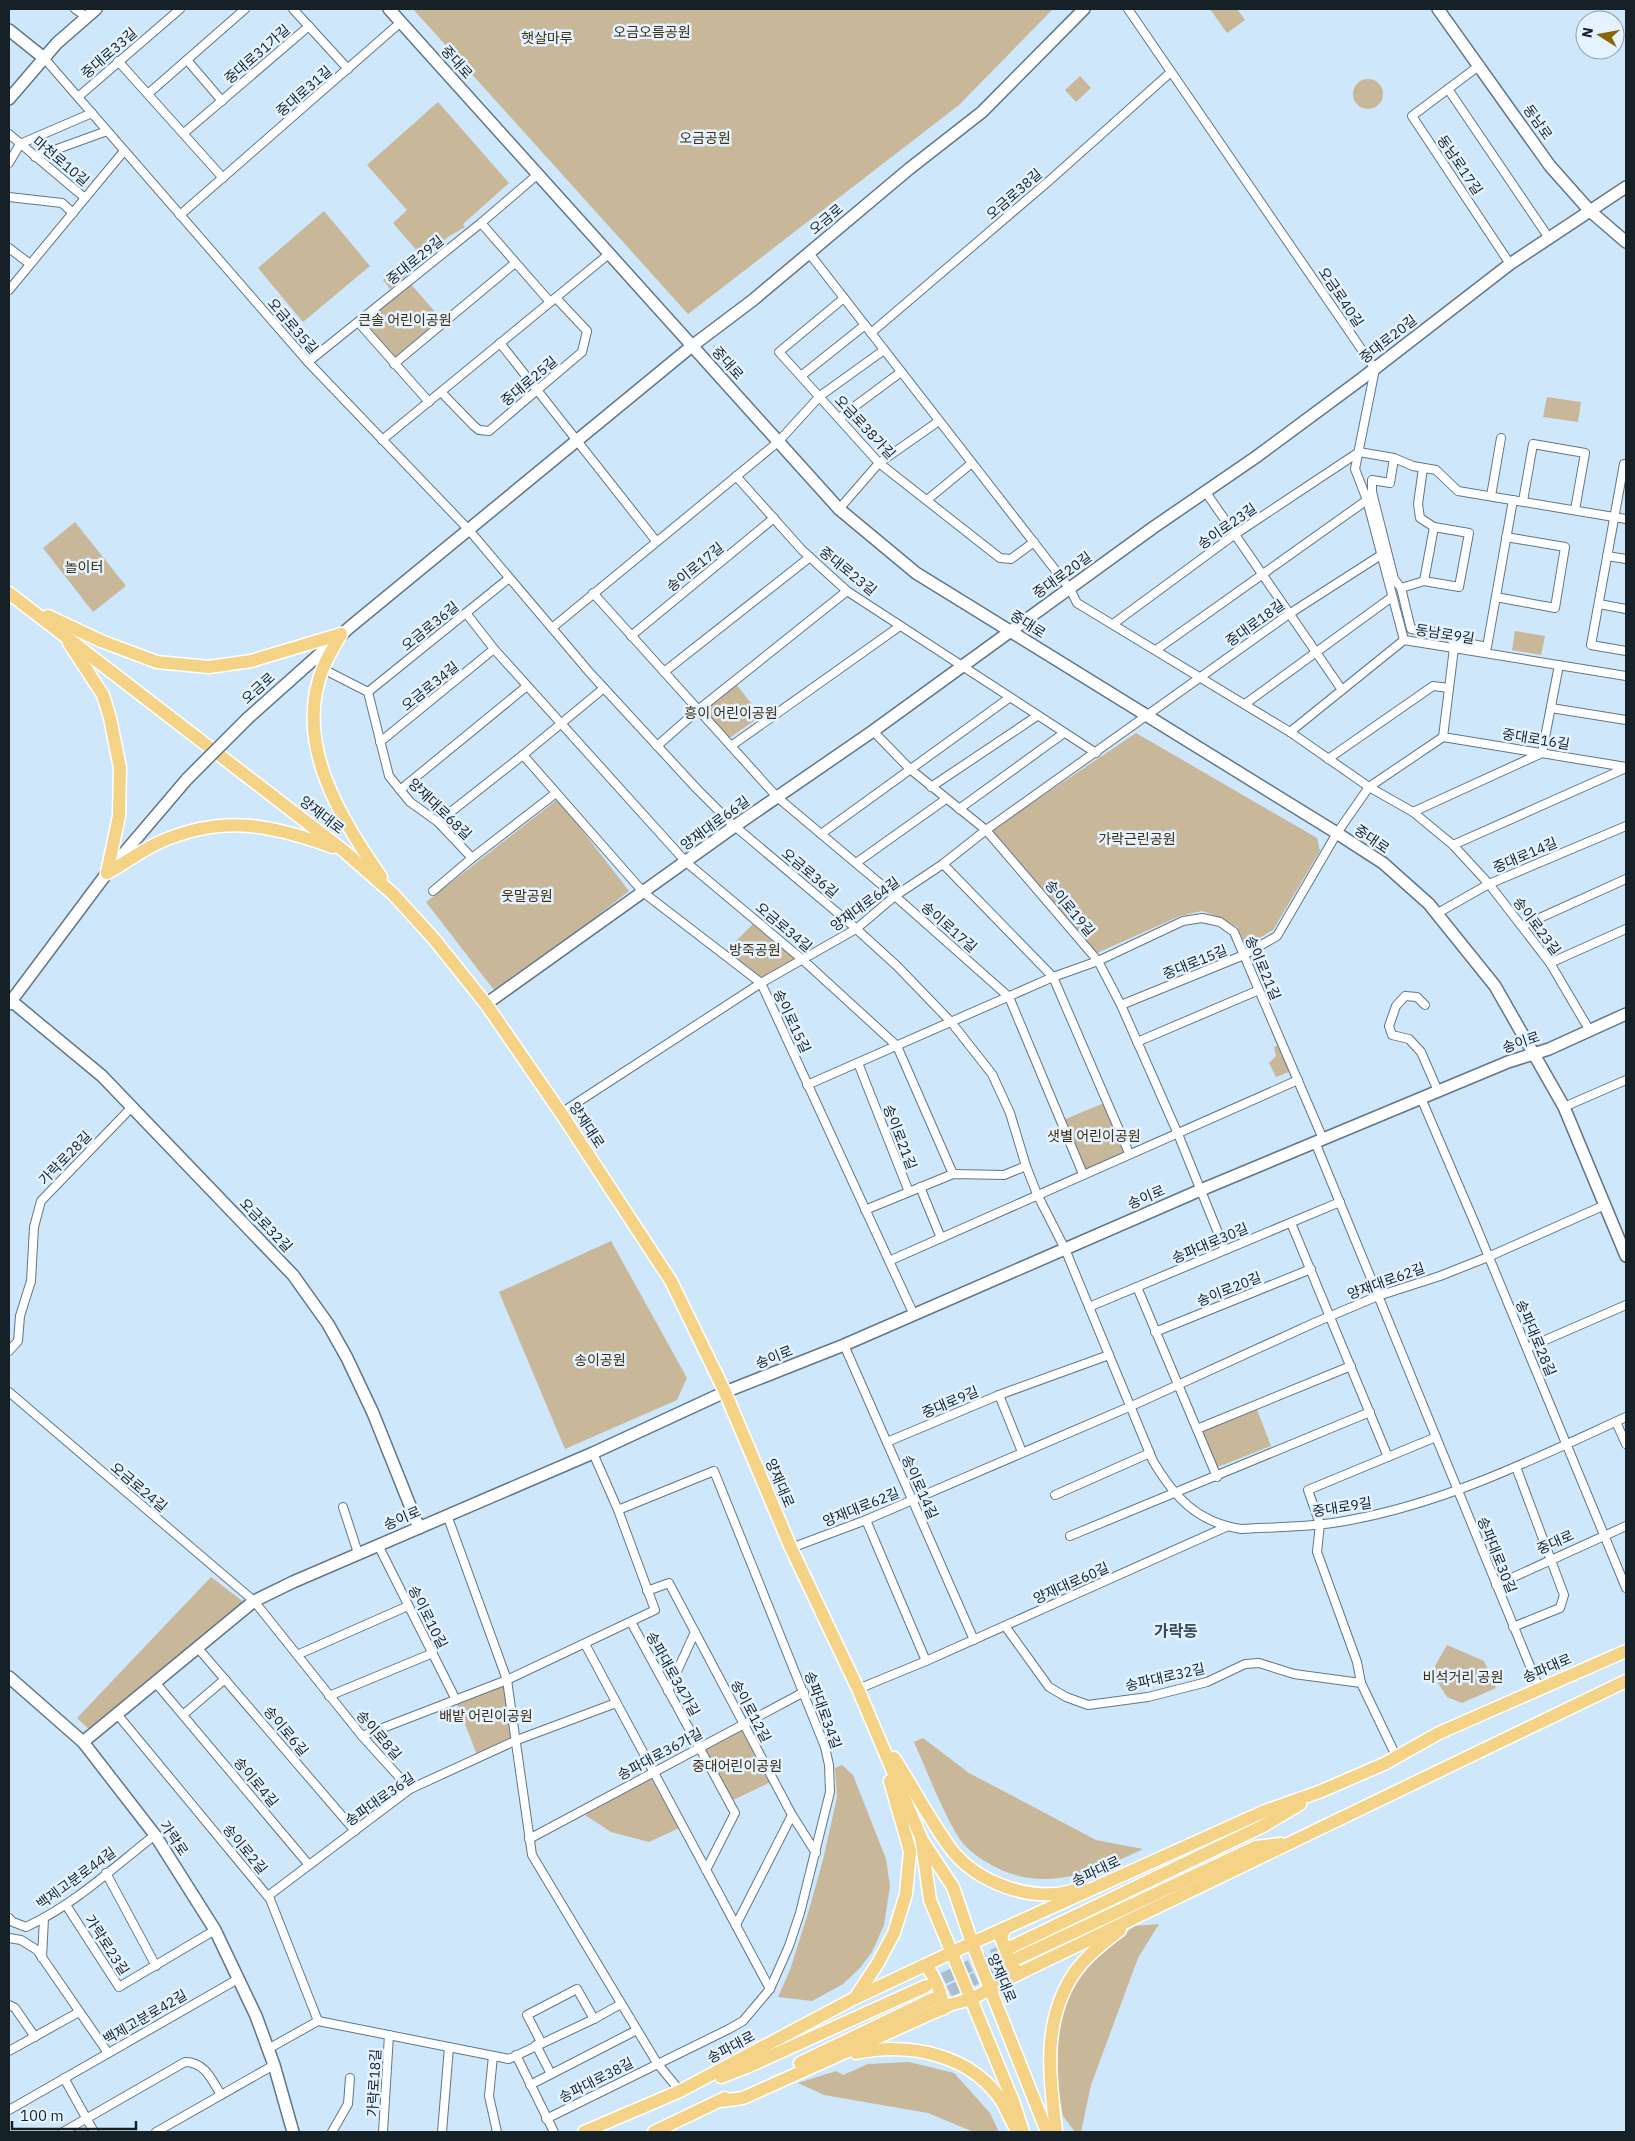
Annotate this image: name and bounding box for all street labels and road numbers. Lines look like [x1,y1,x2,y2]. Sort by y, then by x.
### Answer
street label: 중대로31가길 [220,21,294,87]
street label: 중대로33길 [77,24,141,82]
street label: 중대로 [437,42,477,82]
street label: 중대로31길 [272,62,336,120]
street label: 동남로 [1520,101,1557,143]
street label: 마천로10길 [29,132,93,190]
street label: 동남로17길 [1433,132,1487,198]
street label: 오금로38길 [982,165,1046,223]
street label: 오금로 [805,200,847,238]
street label: 중대로29길 [383,232,447,288]
street label: 오금로40길 [1314,264,1368,330]
street label: 오금로35길 [264,294,322,358]
street label: 중대로20길 [1356,311,1420,367]
street label: 중대로 [708,343,748,383]
street label: 중대로25길 [497,352,561,410]
street label: 오금로38가길 [831,391,899,463]
street label: 송이로23길 [1194,499,1260,553]
street label: 송이로17길 [663,539,727,595]
street label: 중대로23길 [816,543,880,599]
street label: 중대로20길 [1029,548,1095,602]
street label: 중대로18길 [1222,596,1288,650]
street label: 오금로36길 [398,598,462,654]
street label: 중대로 [1007,606,1049,642]
street label: 동남로9길 [1414,620,1476,648]
street label: 오금로34길 [398,658,462,714]
street label: 오금로 [238,668,278,708]
street label: 중대로16길 [1501,725,1571,753]
street label: 양재대로68길 [405,774,475,844]
street label: 양재대로 [296,792,348,838]
street label: 양재대로66길 [677,792,753,854]
street label: 중대로 [1351,821,1393,857]
street label: 중대로14길 [1490,833,1560,877]
street label: 오금로36길 [778,844,842,902]
street label: 양재대로64길 [827,873,903,935]
street label: 송이로19길 [1041,876,1099,940]
street label: 송이로23길 [1509,893,1565,959]
street label: 오금로34길 [752,898,816,956]
street label: 송이로17길 [917,898,981,956]
street label: 송이로21길 [1241,933,1285,1003]
street label: 중대로15길 [1160,941,1230,983]
street label: 송이로15길 [769,986,815,1056]
street label: 송이로 [1500,1027,1542,1057]
street label: 양재대로 [565,1098,609,1152]
street label: 송이로21길 [879,1102,921,1172]
street label: 가락로28길 [35,1127,95,1189]
street label: 송이로 [1125,1181,1167,1213]
street label: 오금로32길 [236,1194,296,1256]
street label: 송파대로30길 [1169,1219,1251,1267]
street label: 양재대로62길 [1345,1259,1427,1303]
street label: 송이로20길 [1194,1268,1264,1310]
street label: 송파대로28길 [1512,1297,1560,1379]
street label: 송이로 [753,1341,795,1373]
street label: 중대로9길 [919,1382,981,1422]
street label: 송이로14길 [898,1452,942,1522]
street label: 양재대로 [762,1456,798,1510]
street label: 오금로24길 [107,1458,171,1516]
street label: 양재대로62길 [820,1483,902,1531]
street label: 중대로9길 [1311,1493,1373,1521]
street label: 송이로 [381,1502,423,1534]
street label: 송파대로30길 [1473,1514,1521,1596]
street label: 중대로 [1534,1526,1576,1558]
street label: 양재대로60길 [1030,1558,1112,1608]
street label: 송이로10길 [404,1582,452,1652]
street label: 송파대로34가길 [642,1628,704,1720]
street label: 송파대로 [1520,1650,1574,1686]
street label: 송파대로32길 [1123,1659,1207,1695]
street label: 송파대로34길 [801,1669,845,1751]
street label: 송이로12길 [727,1677,775,1745]
street label: 송이로6길 [260,1702,312,1760]
street label: 송이로8길 [353,1706,405,1764]
street label: 송파대로36가길 [614,1724,706,1784]
street label: 송이로4길 [230,1753,282,1811]
street label: 송파대로36길 [342,1768,418,1830]
street label: 가락로 [156,1817,192,1859]
street label: 송이로2길 [219,1820,271,1878]
street label: 백제고분로44길 [33,1843,119,1913]
street label: 송파대로 [1069,1852,1123,1890]
street label: 가락로23길 [81,1911,133,1979]
street label: 양재대로 [984,1951,1020,2005]
street label: 백제고분로42길 [100,1986,190,2048]
street label: 송파대로 [704,2027,758,2067]
street label: 가락로18길 [363,2048,385,2118]
street label: 송파대로38길 [556,2054,636,2106]

